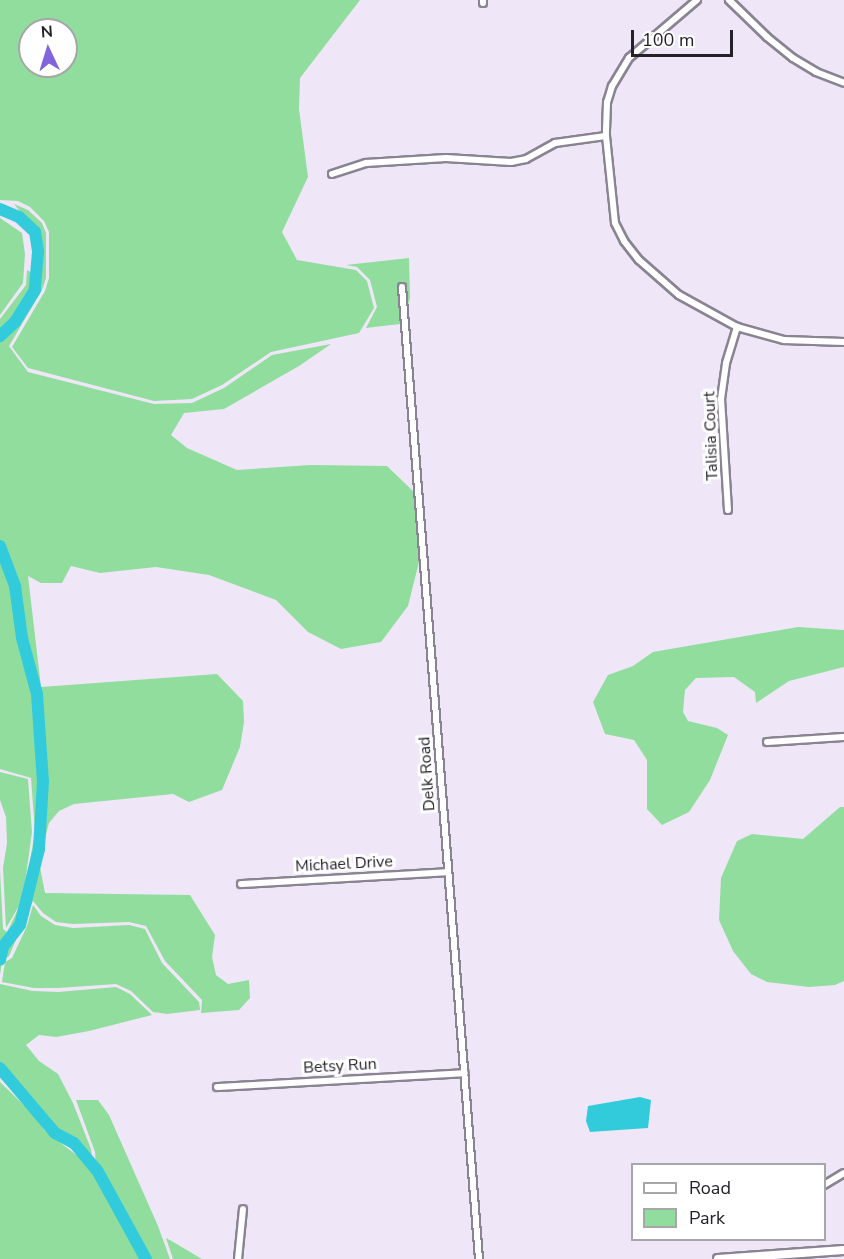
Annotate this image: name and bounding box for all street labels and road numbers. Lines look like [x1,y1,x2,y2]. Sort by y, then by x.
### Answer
street label: Talisia Court [700,391,722,481]
street label: Delk Road [415,736,439,812]
street label: Michael Drive [295,852,393,876]
street label: Betsy Run [303,1054,377,1078]

